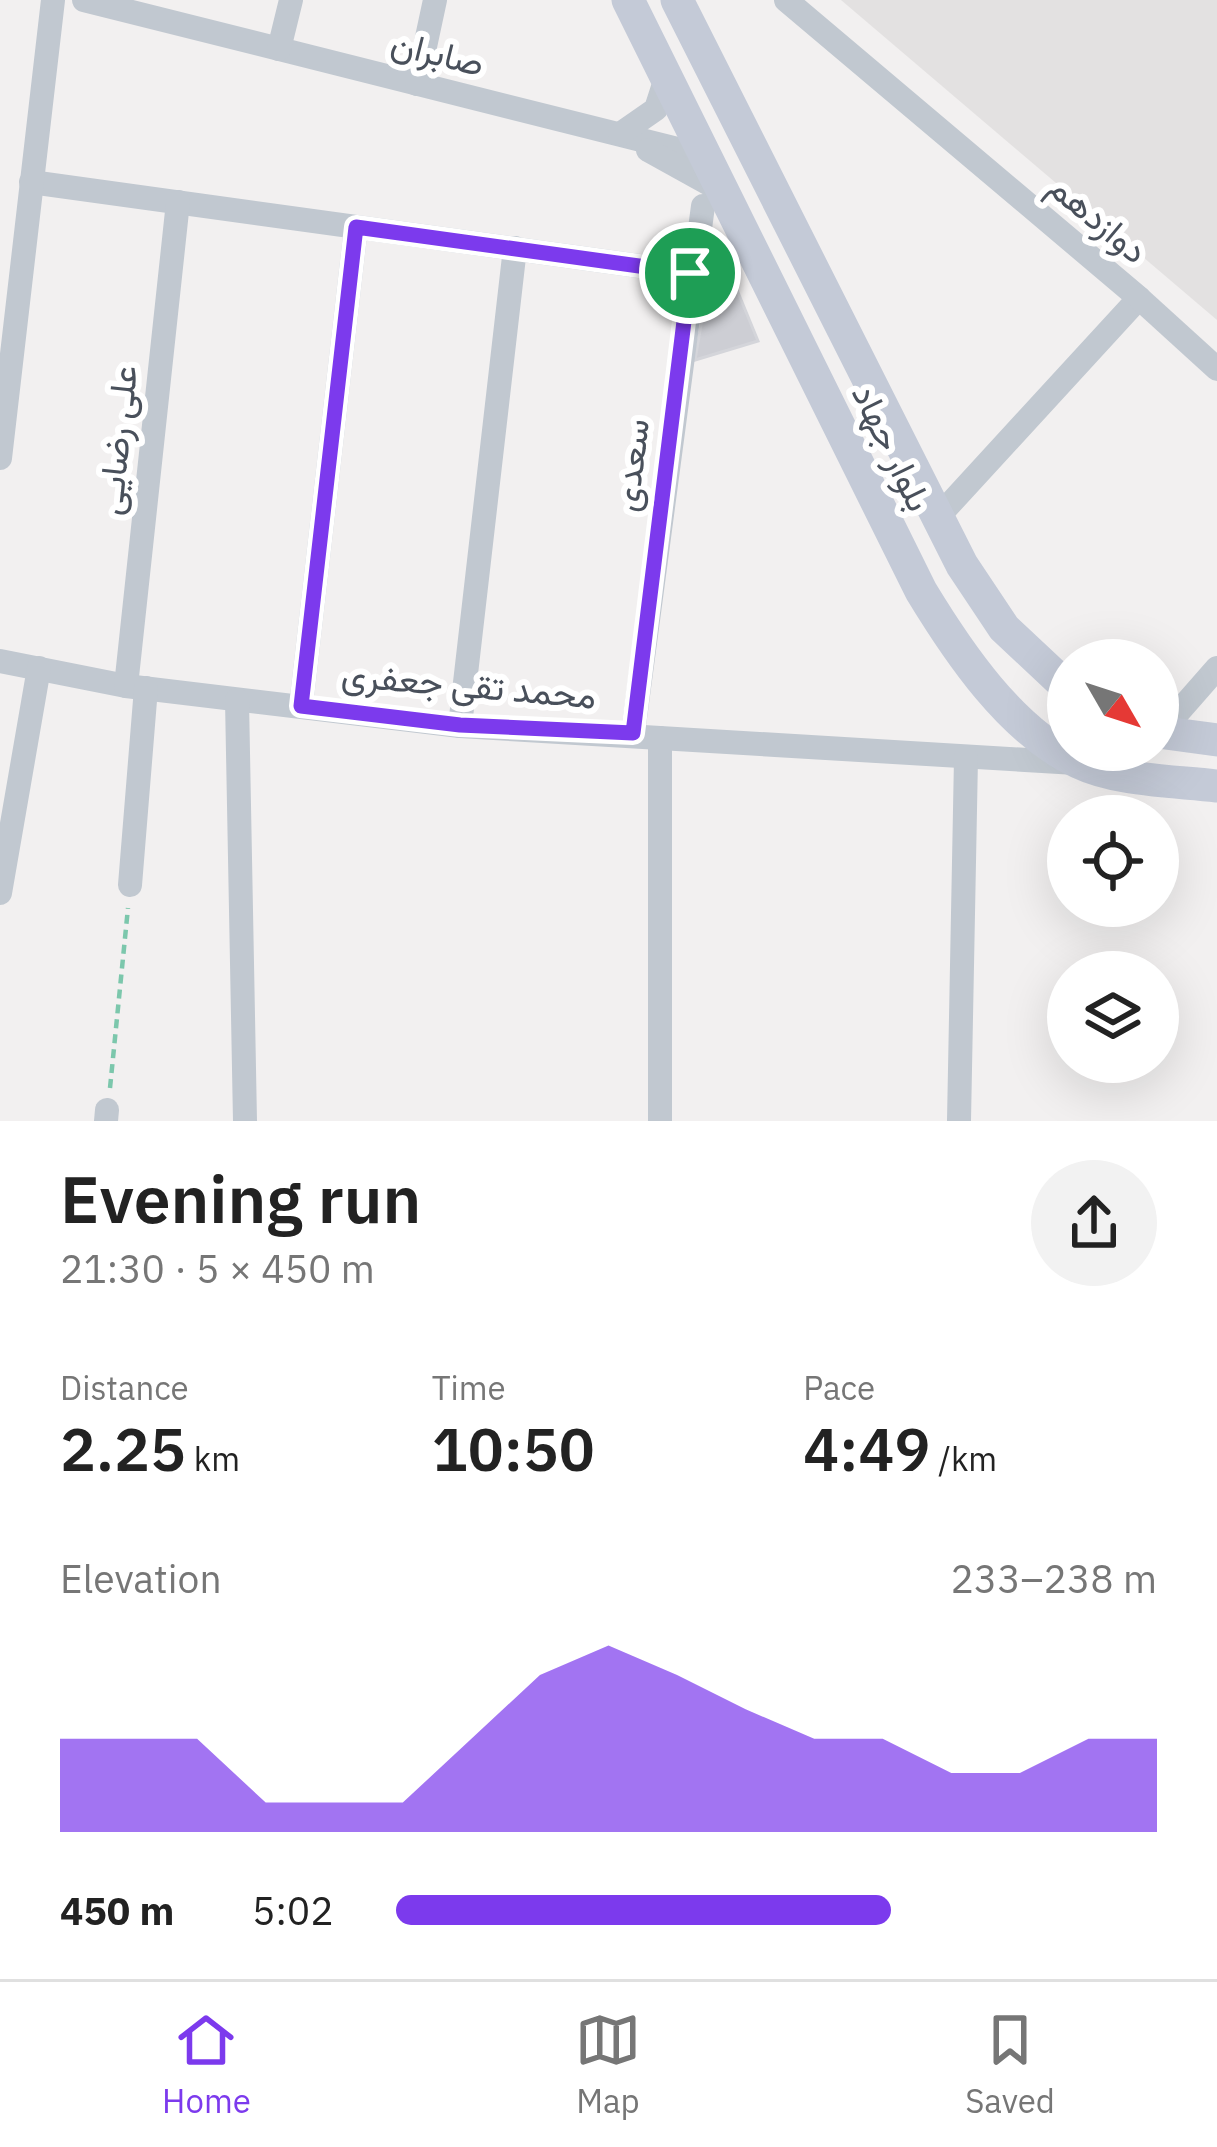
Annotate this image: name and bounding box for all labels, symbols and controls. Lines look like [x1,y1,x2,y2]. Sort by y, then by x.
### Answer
street label: صابران [387,18,489,86]
street label: دوازدهم [1039,163,1159,274]
pin [639,222,741,324]
icon: arrive [657,240,723,306]
street label: علی رضایی [85,363,147,517]
street label: بلوار جهاد [842,376,944,518]
street label: سعدی [601,416,659,514]
north arrow [1047,639,1179,771]
map controls [1047,639,1179,1083]
street label: محمد تقی جعفری [340,649,598,719]
button: locate [1047,795,1179,927]
button: layers [1047,951,1179,1083]
text: Evening run [60,1155,421,1241]
button: share [1031,1160,1157,1286]
text: 21:30 · 5 × 450 m [60,1243,375,1294]
text: Distance [60,1366,189,1409]
text: Time [432,1366,506,1409]
text: Pace [803,1366,875,1409]
text: 2.25 [60,1409,186,1488]
text: 10:50 [432,1409,595,1488]
text: 4:49 [803,1409,930,1488]
text: km [186,1437,240,1480]
text: /km [930,1437,997,1480]
text: Elevation [60,1553,222,1604]
text: 233–238 m [950,1553,1157,1604]
text: 450 m [60,1885,174,1936]
text: 5:02 [252,1885,334,1936]
tab: Home [162,2007,251,2122]
tab: Map [575,2007,641,2122]
tab: Saved [965,2007,1055,2122]

